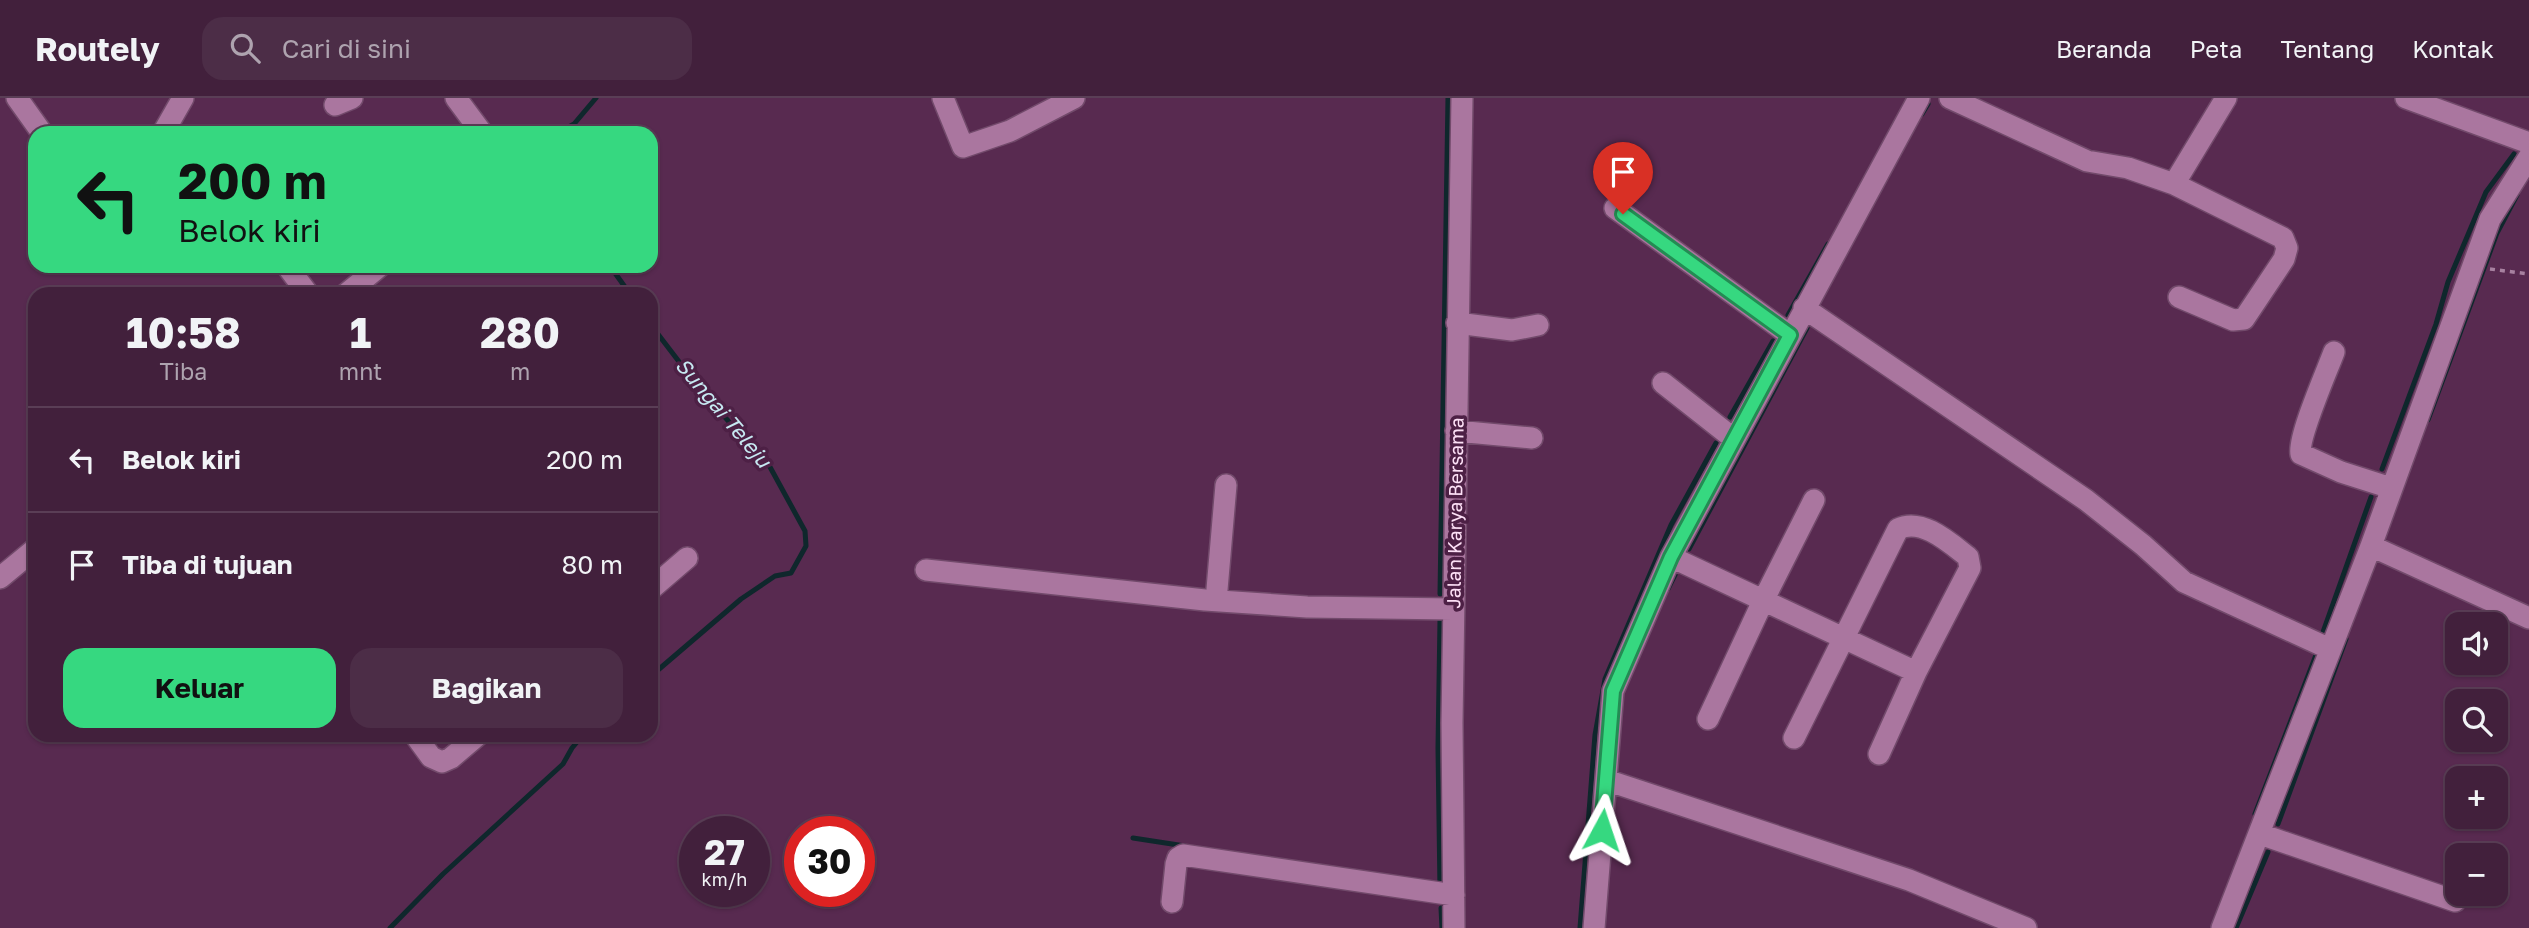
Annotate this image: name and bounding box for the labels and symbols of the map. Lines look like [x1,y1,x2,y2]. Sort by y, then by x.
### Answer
pin [1593,142,1653,214]
water label: Sungai Teleju [670,352,778,473]
street label: Jalan Karya Bersama [1441,417,1468,609]
position arrow [1565,793,1639,867]
speed limit sign: 30 [784,816,875,907]

